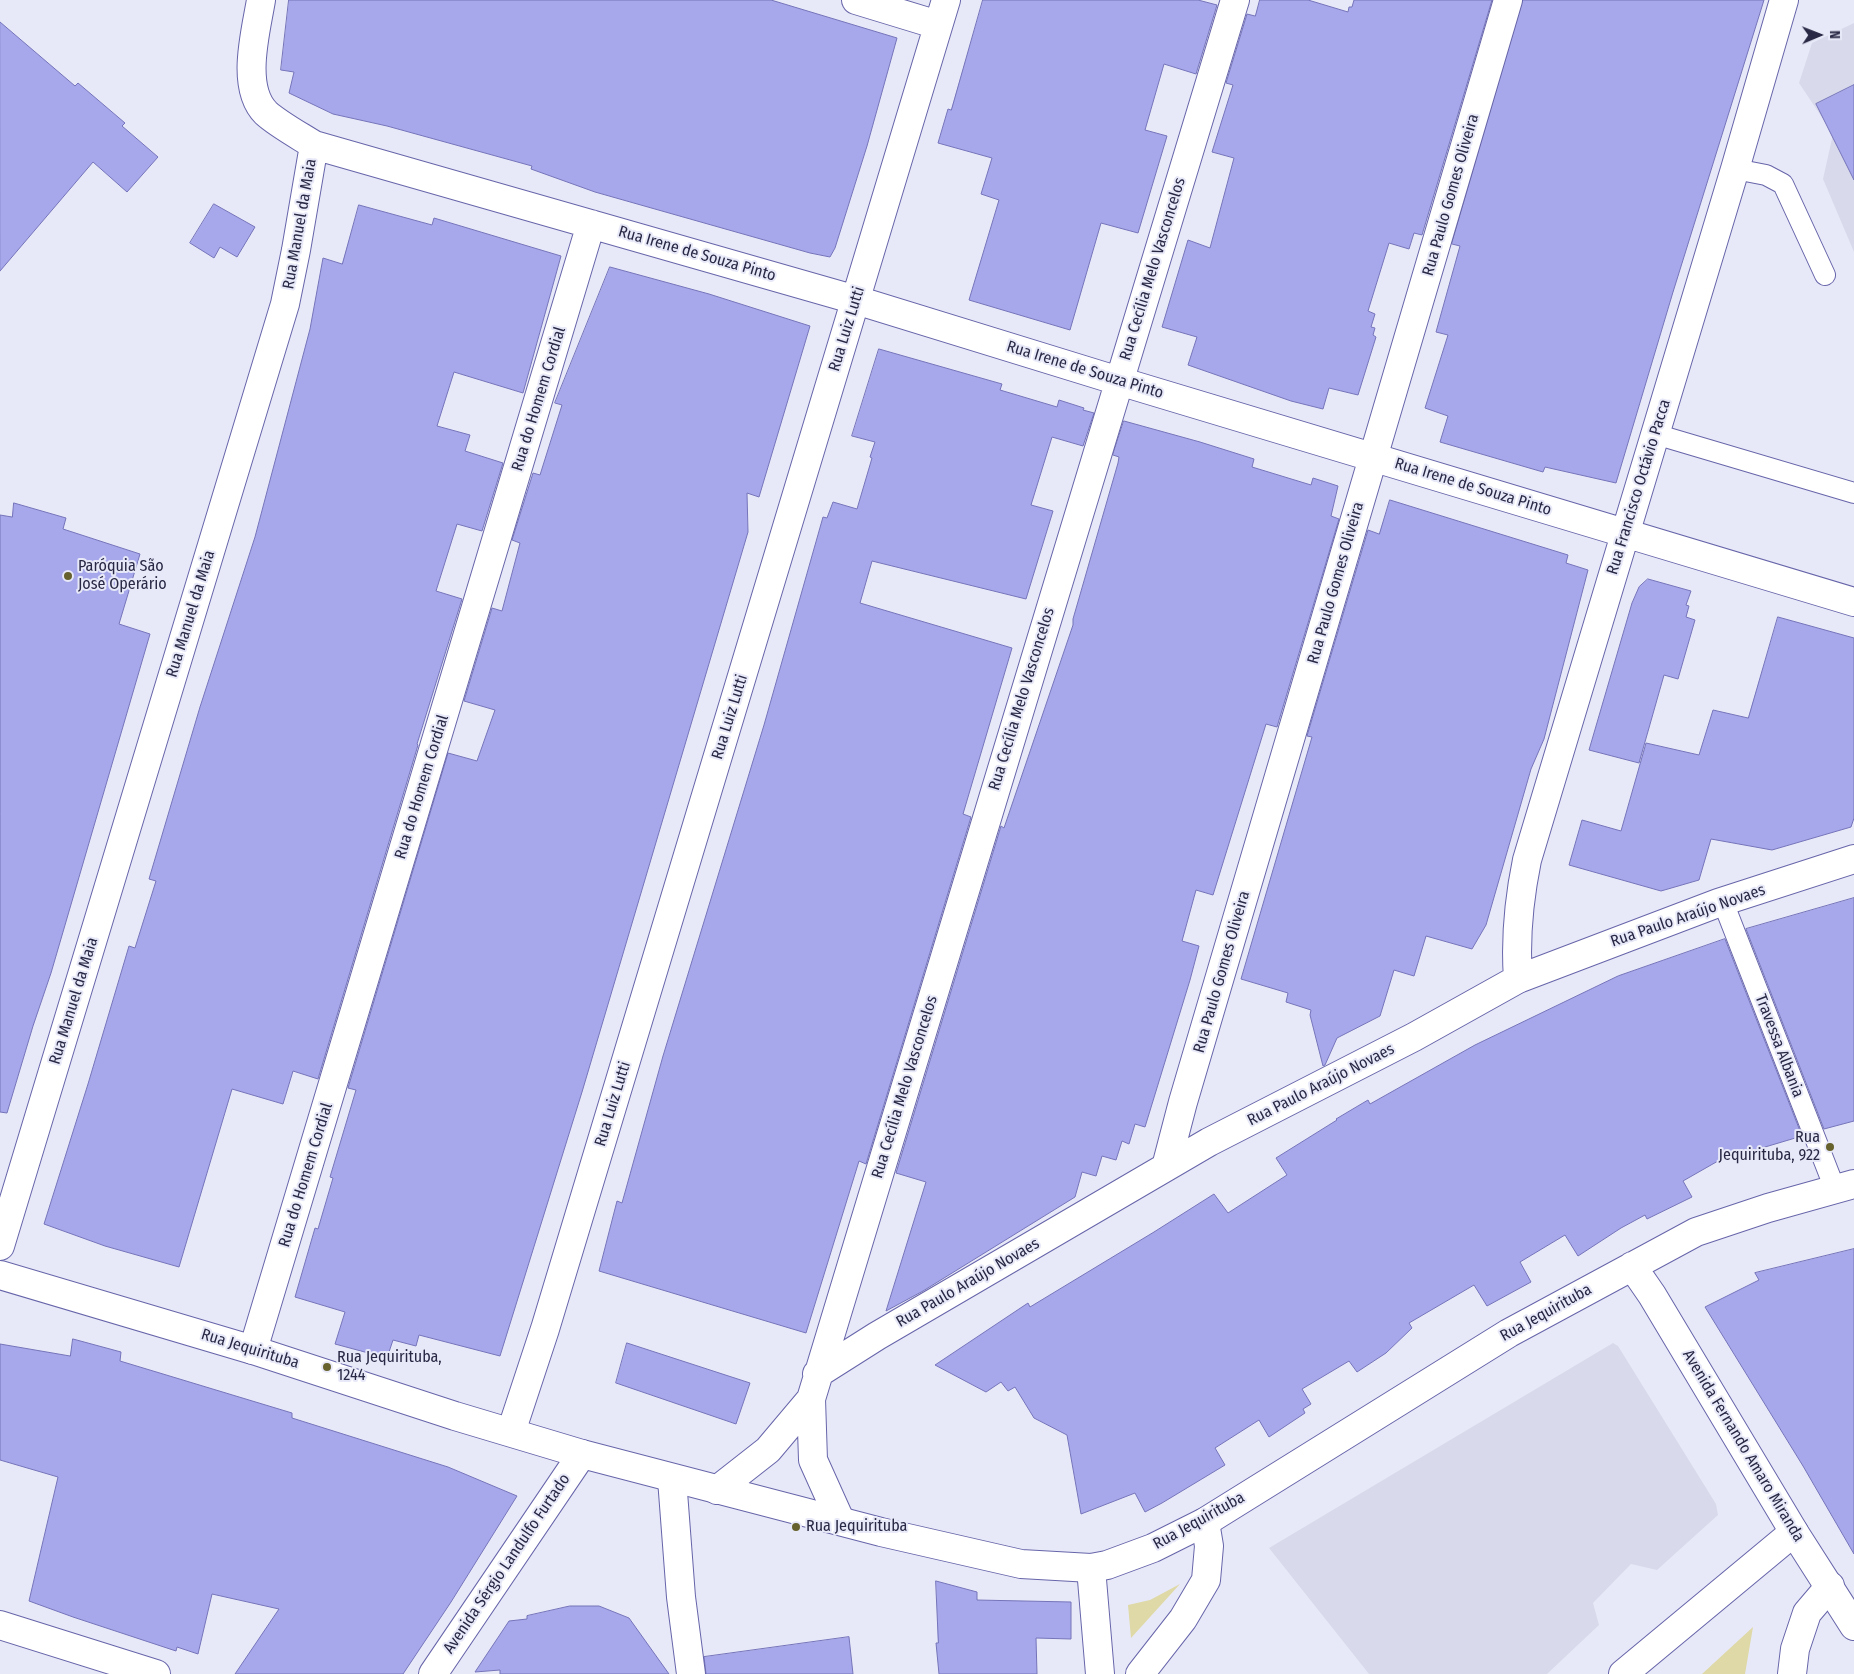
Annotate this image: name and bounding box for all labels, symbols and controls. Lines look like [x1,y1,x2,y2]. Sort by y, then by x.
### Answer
north arrow [1794,10,1844,60]
text: N [1826,30,1843,39]
street label: Rua Paulo Gomes Oliveira [1419,112,1483,278]
street label: Rua Manuel da Maia [279,157,321,291]
street label: Rua Cecília Melo Vasconcelos [1116,175,1190,363]
street label: Rua Irene de Souza Pinto [616,222,778,286]
street label: Rua Luiz Lutti [825,284,869,374]
street label: Rua do Homem Cordial [508,325,570,473]
street label: Rua Irene de Souza Pinto [1004,337,1166,403]
street label: Rua Francisco Octávio Pacca [1603,397,1675,577]
street label: Rua Irene de Souza Pinto [1392,454,1554,520]
street label: Rua Paulo Gomes Oliveira [1304,500,1368,666]
street label: Rua Manuel da Maia [163,548,219,680]
place label: Paróquia São José Operário [78,557,167,595]
marker: Paróquia São José Operário [62,570,74,582]
street label: Rua Cecília Melo Vasconcelos [985,605,1059,793]
street label: Rua Luiz Lutti [708,672,752,762]
street label: Rua do Homem Cordial [391,713,453,861]
street label: Rua Paulo Araújo Novaes [1608,881,1768,951]
street label: Rua Paulo Gomes Oliveira [1190,889,1254,1055]
street label: Rua Manuel da Maia [46,935,102,1067]
street label: Travessa Albania [1751,992,1807,1100]
street label: Rua Cecília Melo Vasconcelos [868,993,942,1181]
street label: Rua Paulo Araújo Novaes [1244,1040,1398,1130]
street label: Rua Luiz Lutti [591,1059,635,1149]
street label: Rua do Homem Cordial [275,1101,337,1249]
place label: Rua Jequirituba, 922 [1719,1128,1820,1166]
marker: Rua Jequirituba, 922 [1824,1141,1836,1153]
street label: Rua Paulo Araújo Novaes [893,1234,1043,1332]
street label: Rua Jequirituba [1497,1280,1595,1346]
street label: Rua Jequirituba [199,1325,301,1373]
street label: Avenida Fernando Amaro Miranda [1678,1347,1808,1545]
place label: Rua Jequirituba, 1244 [337,1348,442,1386]
marker: Rua Jequirituba, 1244 [321,1361,333,1373]
street label: Avenida Sérgio Landulfo Furtado [440,1471,574,1657]
street label: Rua Jequirituba [1150,1488,1248,1554]
place label: Rua Jequirituba [806,1517,907,1537]
marker: Rua Jequirituba [790,1521,802,1533]

